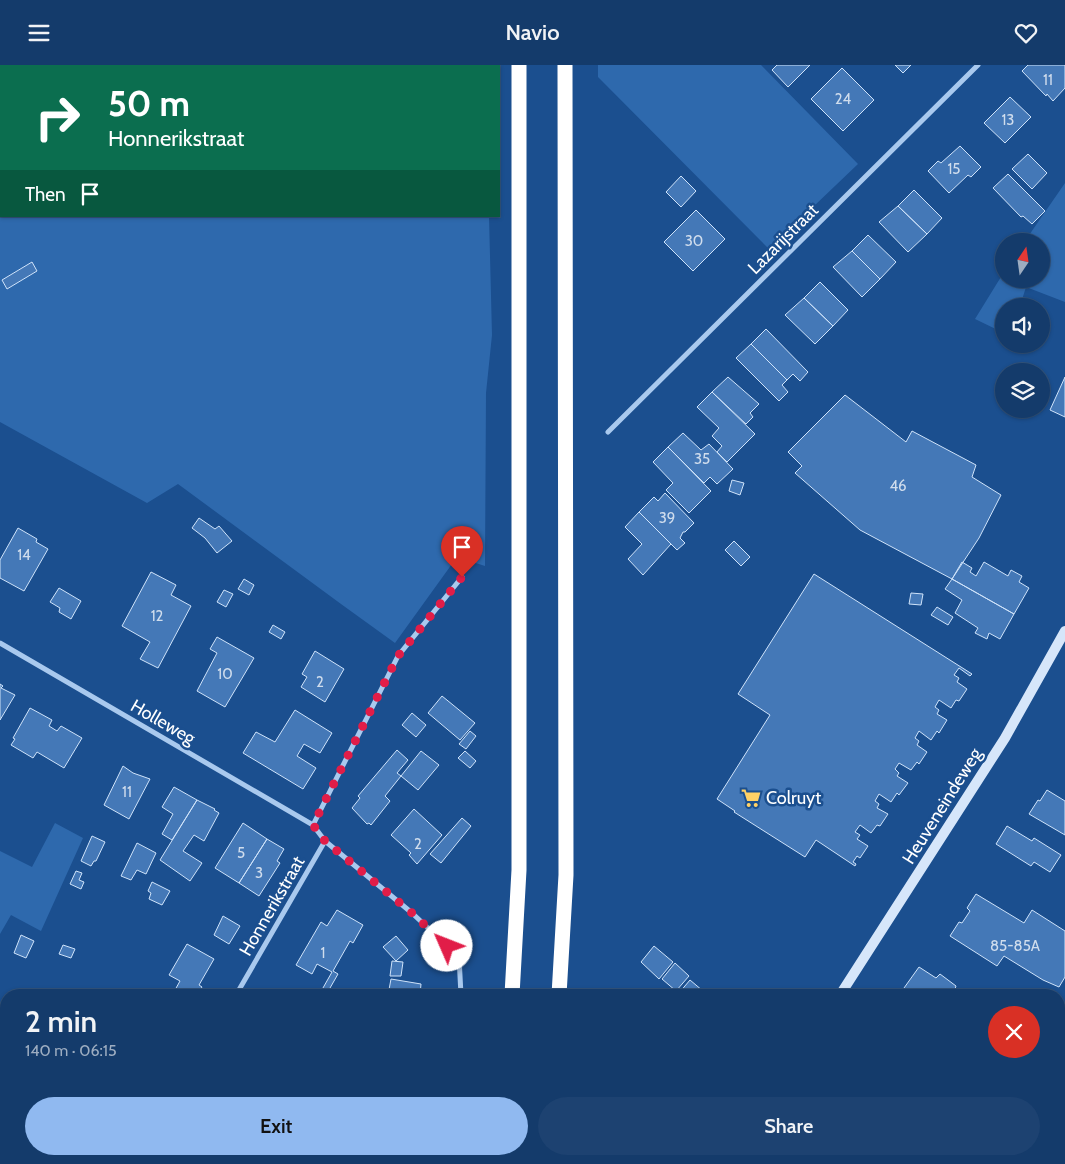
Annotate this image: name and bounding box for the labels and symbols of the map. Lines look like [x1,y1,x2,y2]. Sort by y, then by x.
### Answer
house number: 11 [1043,71,1053,89]
house number: 24 [835,90,852,108]
house number: 13 [1001,111,1015,129]
house number: 15 [947,160,961,178]
street label: Lazarijstraat [743,199,823,279]
house number: 30 [685,232,703,250]
north arrow [995,233,1050,287]
house number: 35 [694,450,710,468]
house number: 46 [889,477,907,495]
house number: 39 [659,509,675,527]
pin [441,526,483,577]
house number: 14 [17,546,31,564]
house number: 12 [151,607,164,625]
house number: 10 [217,665,233,683]
house number: 2 [316,673,324,691]
street label: Holleweg [127,695,200,750]
street label: Heuveneindeweg [898,743,987,868]
house number: 11 [122,783,132,801]
supermarket icon: Colruyt [740,787,762,809]
place label: Colruyt [766,787,821,809]
house number: 2 [414,835,422,853]
house number: 5 [237,844,245,862]
street label: Honnerikstraat [235,852,309,960]
house number: 3 [255,864,263,882]
position arrow [420,919,472,971]
house number: 85-85A [990,937,1041,955]
house number: 1 [321,944,325,962]

